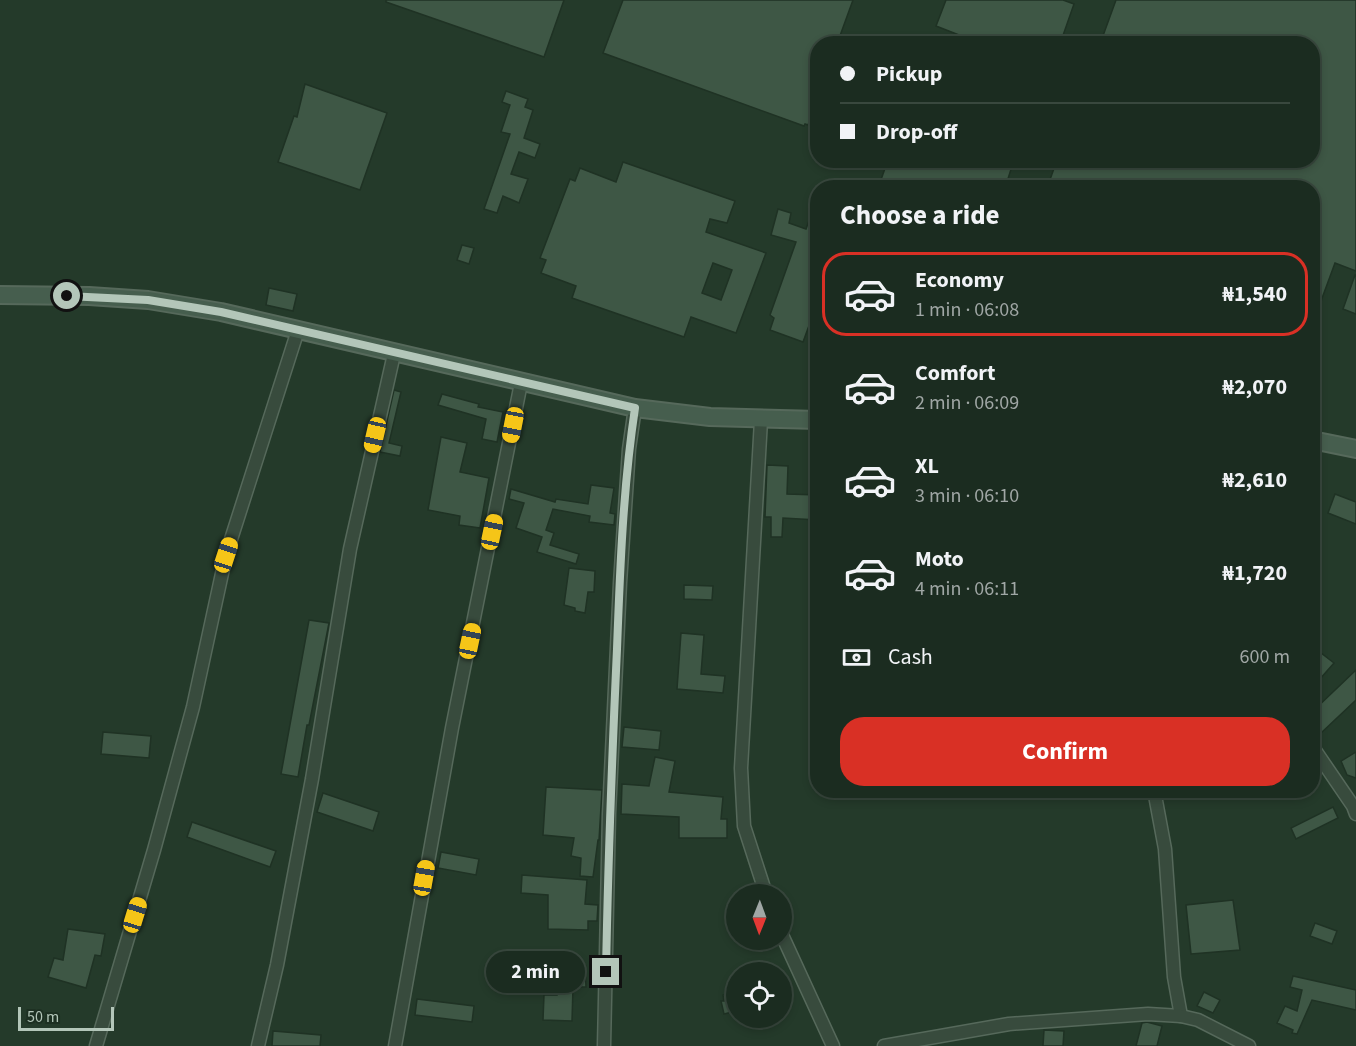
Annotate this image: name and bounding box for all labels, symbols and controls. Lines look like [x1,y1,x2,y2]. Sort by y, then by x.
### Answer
text: Pickup [876,58,942,90]
text: Drop-off [876,116,957,148]
text: Choose a ride [840,196,1000,235]
text: Economy [915,264,1004,296]
icon: car [843,267,897,321]
text: ₦1,540 [1222,278,1287,310]
route start [53,282,80,309]
text: 1 min · 06:08 [915,296,1019,324]
text: Comfort [915,357,996,389]
icon: car [843,360,897,414]
text: ₦2,070 [1222,371,1287,403]
text: 2 min · 06:09 [915,389,1019,417]
car [501,406,525,444]
car [362,415,388,455]
text: XL [915,450,939,482]
icon: car [843,453,897,507]
text: ₦2,610 [1222,464,1287,496]
text: 3 min · 06:10 [915,482,1019,510]
car [479,513,505,551]
car [212,535,240,575]
text: Moto [915,543,964,575]
icon: car [843,546,897,600]
text: ₦1,720 [1222,557,1287,589]
text: 4 min · 06:11 [915,575,1019,603]
car [457,622,483,660]
icon: cash [840,641,873,674]
text: Cash [888,641,933,673]
text: 600 m [1240,643,1290,671]
button: Confirm [840,717,1290,786]
car [412,859,436,897]
north arrow [726,884,792,950]
map controls [726,884,792,1028]
car [121,895,149,935]
callout: 2 min [486,951,585,993]
text: 2 min [511,958,560,986]
route end [592,958,619,985]
button: locate [726,962,792,1028]
scale bar [18,1004,114,1032]
text: 50 m [27,1006,59,1028]

